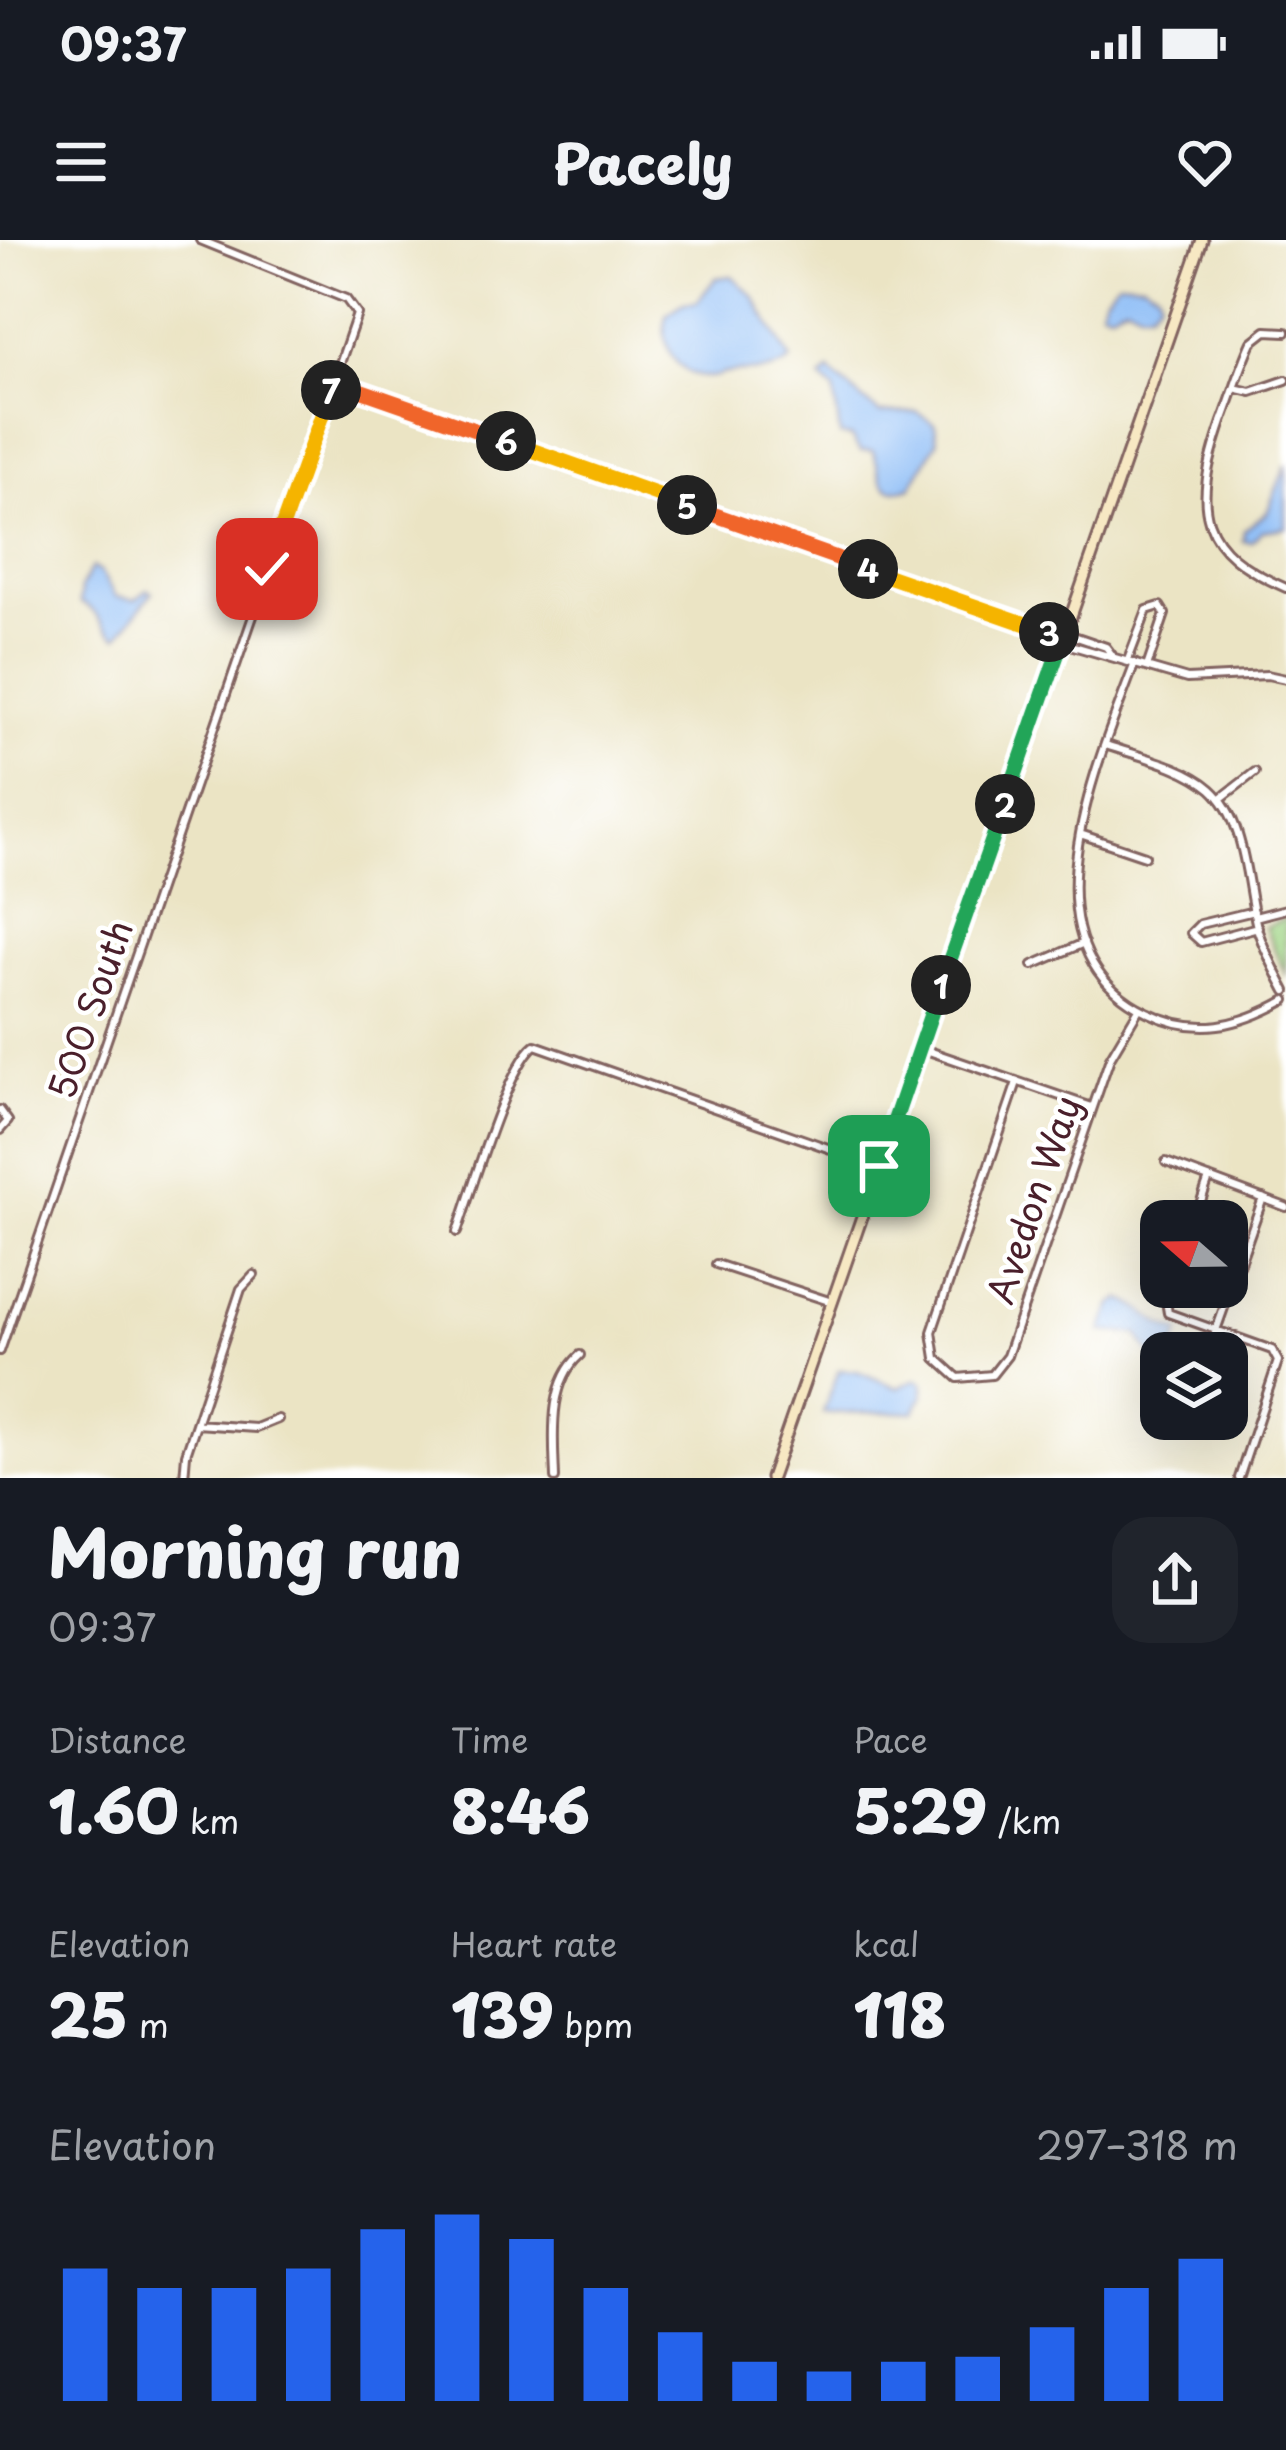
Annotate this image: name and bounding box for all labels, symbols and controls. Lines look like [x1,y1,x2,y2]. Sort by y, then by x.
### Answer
text: 09:37 [60,8,186,76]
text: Pacely [553,122,733,203]
icon: menu [48,129,114,195]
icon: heart [1172,129,1238,195]
pin: 7 [301,360,361,420]
text: 7 [322,365,340,415]
pin: 6 [476,411,536,471]
text: 6 [494,416,518,466]
pin: 5 [657,475,717,535]
text: 5 [676,480,698,530]
pin [216,518,318,620]
icon: check [234,536,300,602]
pin: 4 [838,539,898,599]
text: 4 [857,544,879,594]
pin: 3 [1019,602,1079,662]
text: 3 [1038,607,1060,657]
pin: 2 [975,774,1035,834]
text: 2 [993,779,1017,829]
street label: 500 South [33,912,145,1106]
pin: 1 [911,955,971,1015]
text: 1 [933,960,949,1010]
street label: Avedon Way [971,1088,1093,1310]
pin [828,1115,930,1217]
icon: arrive [846,1133,912,1199]
north arrow [1140,1200,1248,1308]
map controls [1140,1200,1248,1440]
button: layers [1140,1332,1248,1440]
text: Morning run [48,1501,462,1600]
button: share [1112,1517,1238,1643]
text: 09:37 [48,1596,156,1655]
text: Distance [48,1714,186,1764]
text: Time [451,1714,529,1764]
text: Pace [853,1714,928,1764]
text: 1.60 [48,1764,179,1854]
text: 8:46 [451,1764,590,1854]
text: 5:29 [853,1764,987,1854]
text: km [179,1795,239,1845]
text: /km [987,1795,1061,1845]
text: Elevation [48,1918,190,1968]
text: Heart rate [451,1918,617,1968]
text: kcal [853,1918,919,1968]
text: 25 [48,1968,128,2058]
text: 139 [451,1968,554,2058]
text: 118 [853,1968,946,2058]
text: m [128,1999,169,2049]
text: bpm [554,1999,633,2049]
text: Elevation [48,2114,216,2173]
text: 297–318 m [1036,2114,1238,2173]

